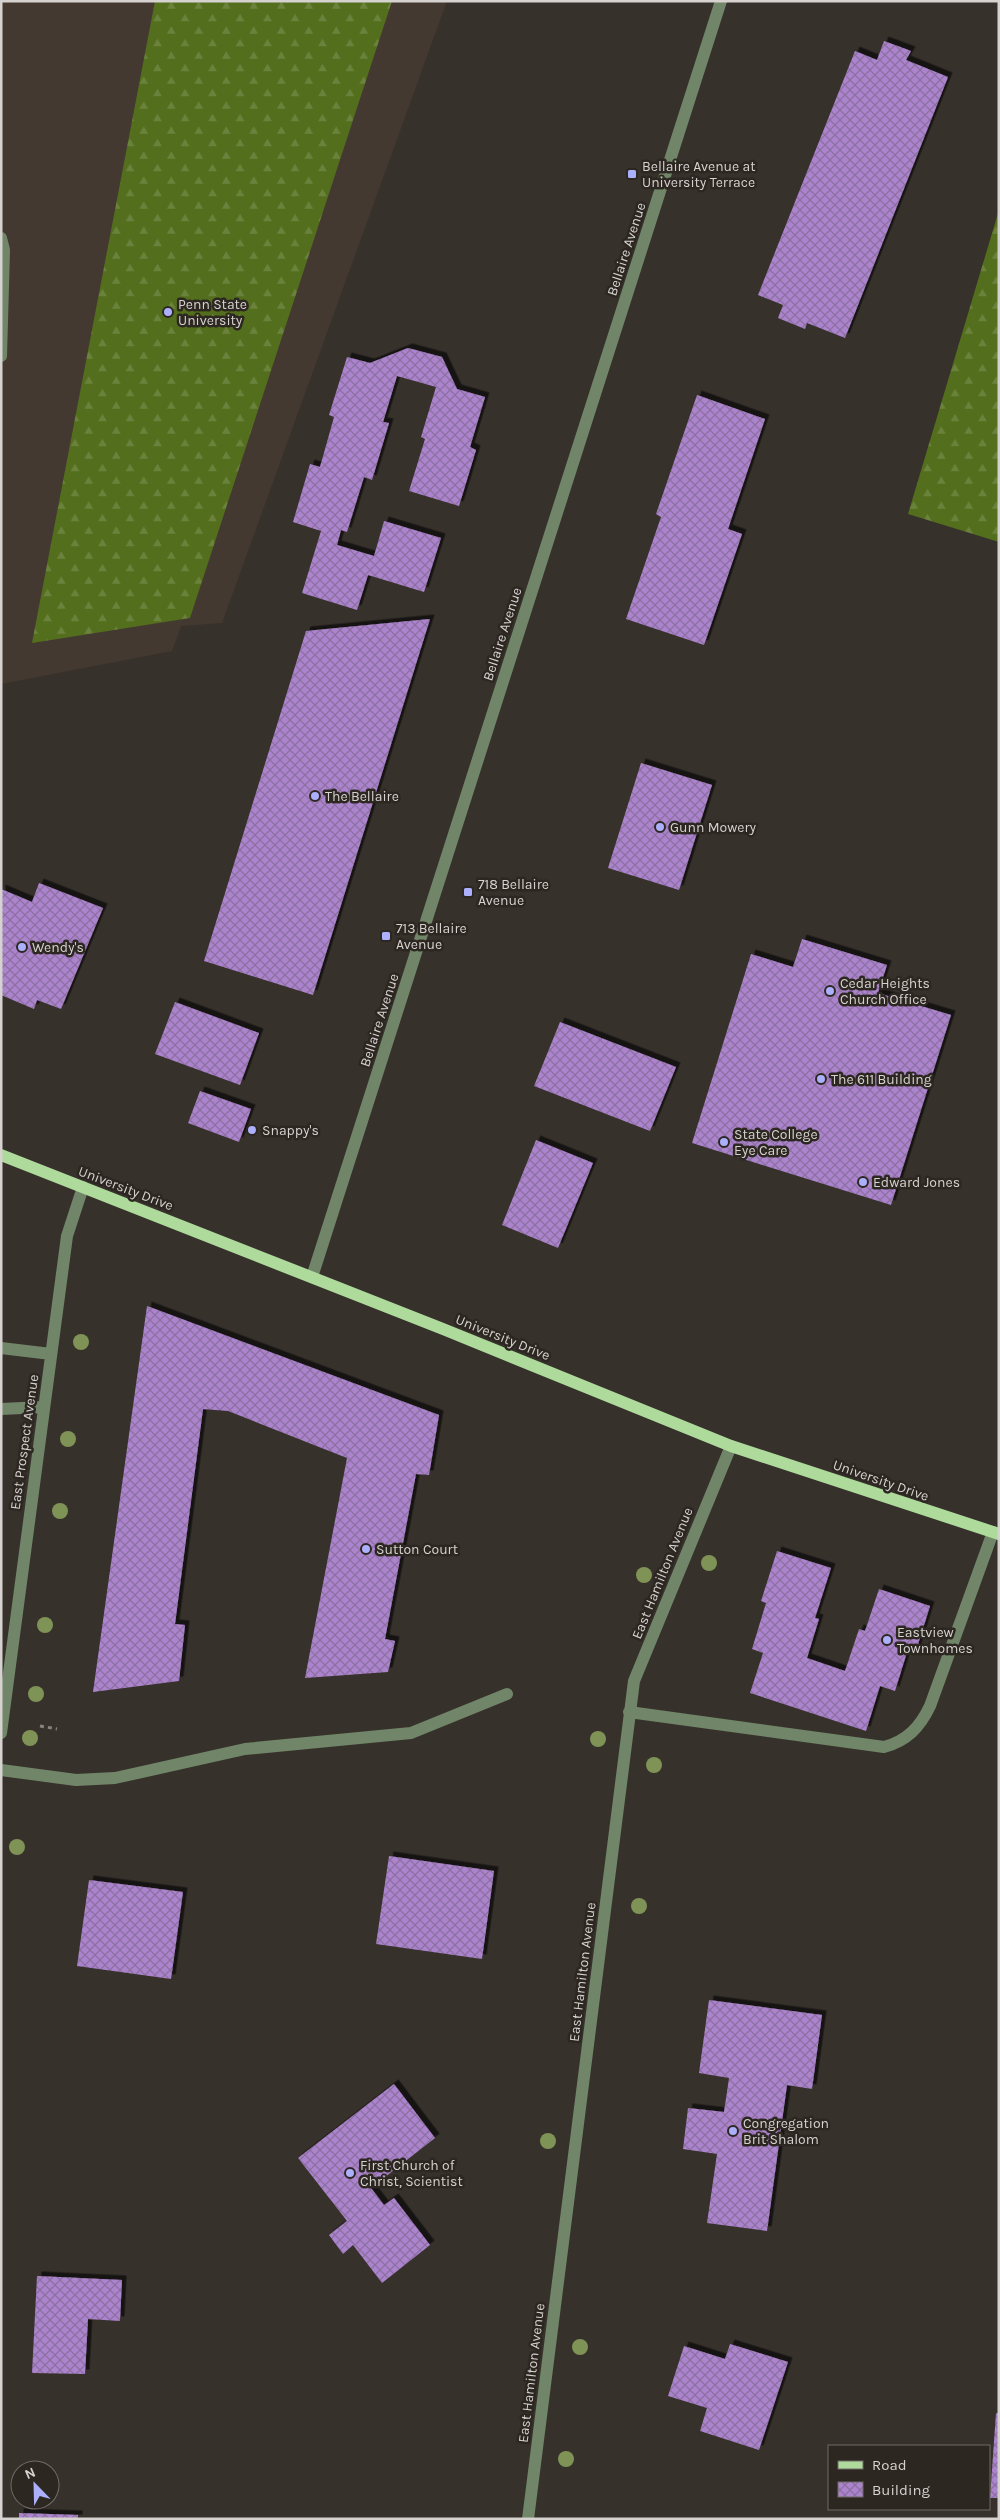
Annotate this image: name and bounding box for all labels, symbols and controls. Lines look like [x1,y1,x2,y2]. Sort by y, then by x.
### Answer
place label: Bellaire Avenue at University Terrace [642,158,756,191]
marker: Bellaire Avenue at University Terrace [626,168,638,180]
street label: Bellaire Avenue [603,200,650,298]
place label: Penn State University [178,296,247,329]
marker: Penn State University [162,306,174,318]
street label: Bellaire Avenue [479,585,526,683]
place label: The Bellaire [325,788,399,805]
marker: The Bellaire [309,790,321,802]
place label: Gunn Mowery [670,819,757,836]
marker: Gunn Mowery [654,821,666,833]
place label: 718 Bellaire Avenue [478,876,549,909]
marker: 718 Bellaire Avenue [462,886,474,898]
place label: 713 Bellaire Avenue [396,920,467,953]
marker: 713 Bellaire Avenue [380,930,392,942]
place label: Wendy's [32,939,84,956]
marker: Wendy's [16,941,28,953]
street label: Bellaire Avenue [356,971,403,1069]
place label: Cedar Heights Church Office [840,975,930,1008]
marker: Cedar Heights Church Office [824,985,836,997]
place label: The 611 Building [831,1071,932,1088]
marker: The 611 Building [815,1073,827,1085]
place label: Snappy's [262,1122,319,1139]
marker: Snappy's [246,1124,258,1136]
place label: State College Eye Care [734,1126,818,1159]
marker: State College Eye Care [718,1136,730,1148]
street label: University Drive [76,1163,176,1214]
place label: Edward Jones [873,1174,960,1191]
marker: Edward Jones [857,1176,869,1188]
street label: University Drive [453,1311,553,1364]
street label: East Prospect Avenue [7,1373,42,1511]
street label: University Drive [831,1456,931,1505]
street label: East Hamilton Avenue [628,1505,697,1642]
place label: Sutton Court [376,1541,458,1558]
marker: Sutton Court [360,1543,372,1555]
place label: Eastview Townhomes [897,1624,973,1657]
marker: Eastview Townhomes [881,1634,893,1646]
street label: East Hamilton Avenue [565,1901,599,2043]
place label: Congregation Brit Shalom [743,2115,829,2148]
marker: Congregation Brit Shalom [727,2125,739,2137]
place label: First Church of Christ, Scientist [360,2157,463,2190]
marker: First Church of Christ, Scientist [344,2167,356,2179]
street label: East Hamilton Avenue [514,2302,548,2444]
legend [828,2445,990,2510]
text: Road [872,2456,907,2474]
north arrow [10,2460,60,2510]
text: N [22,2464,38,2483]
text: Building [872,2481,930,2499]

